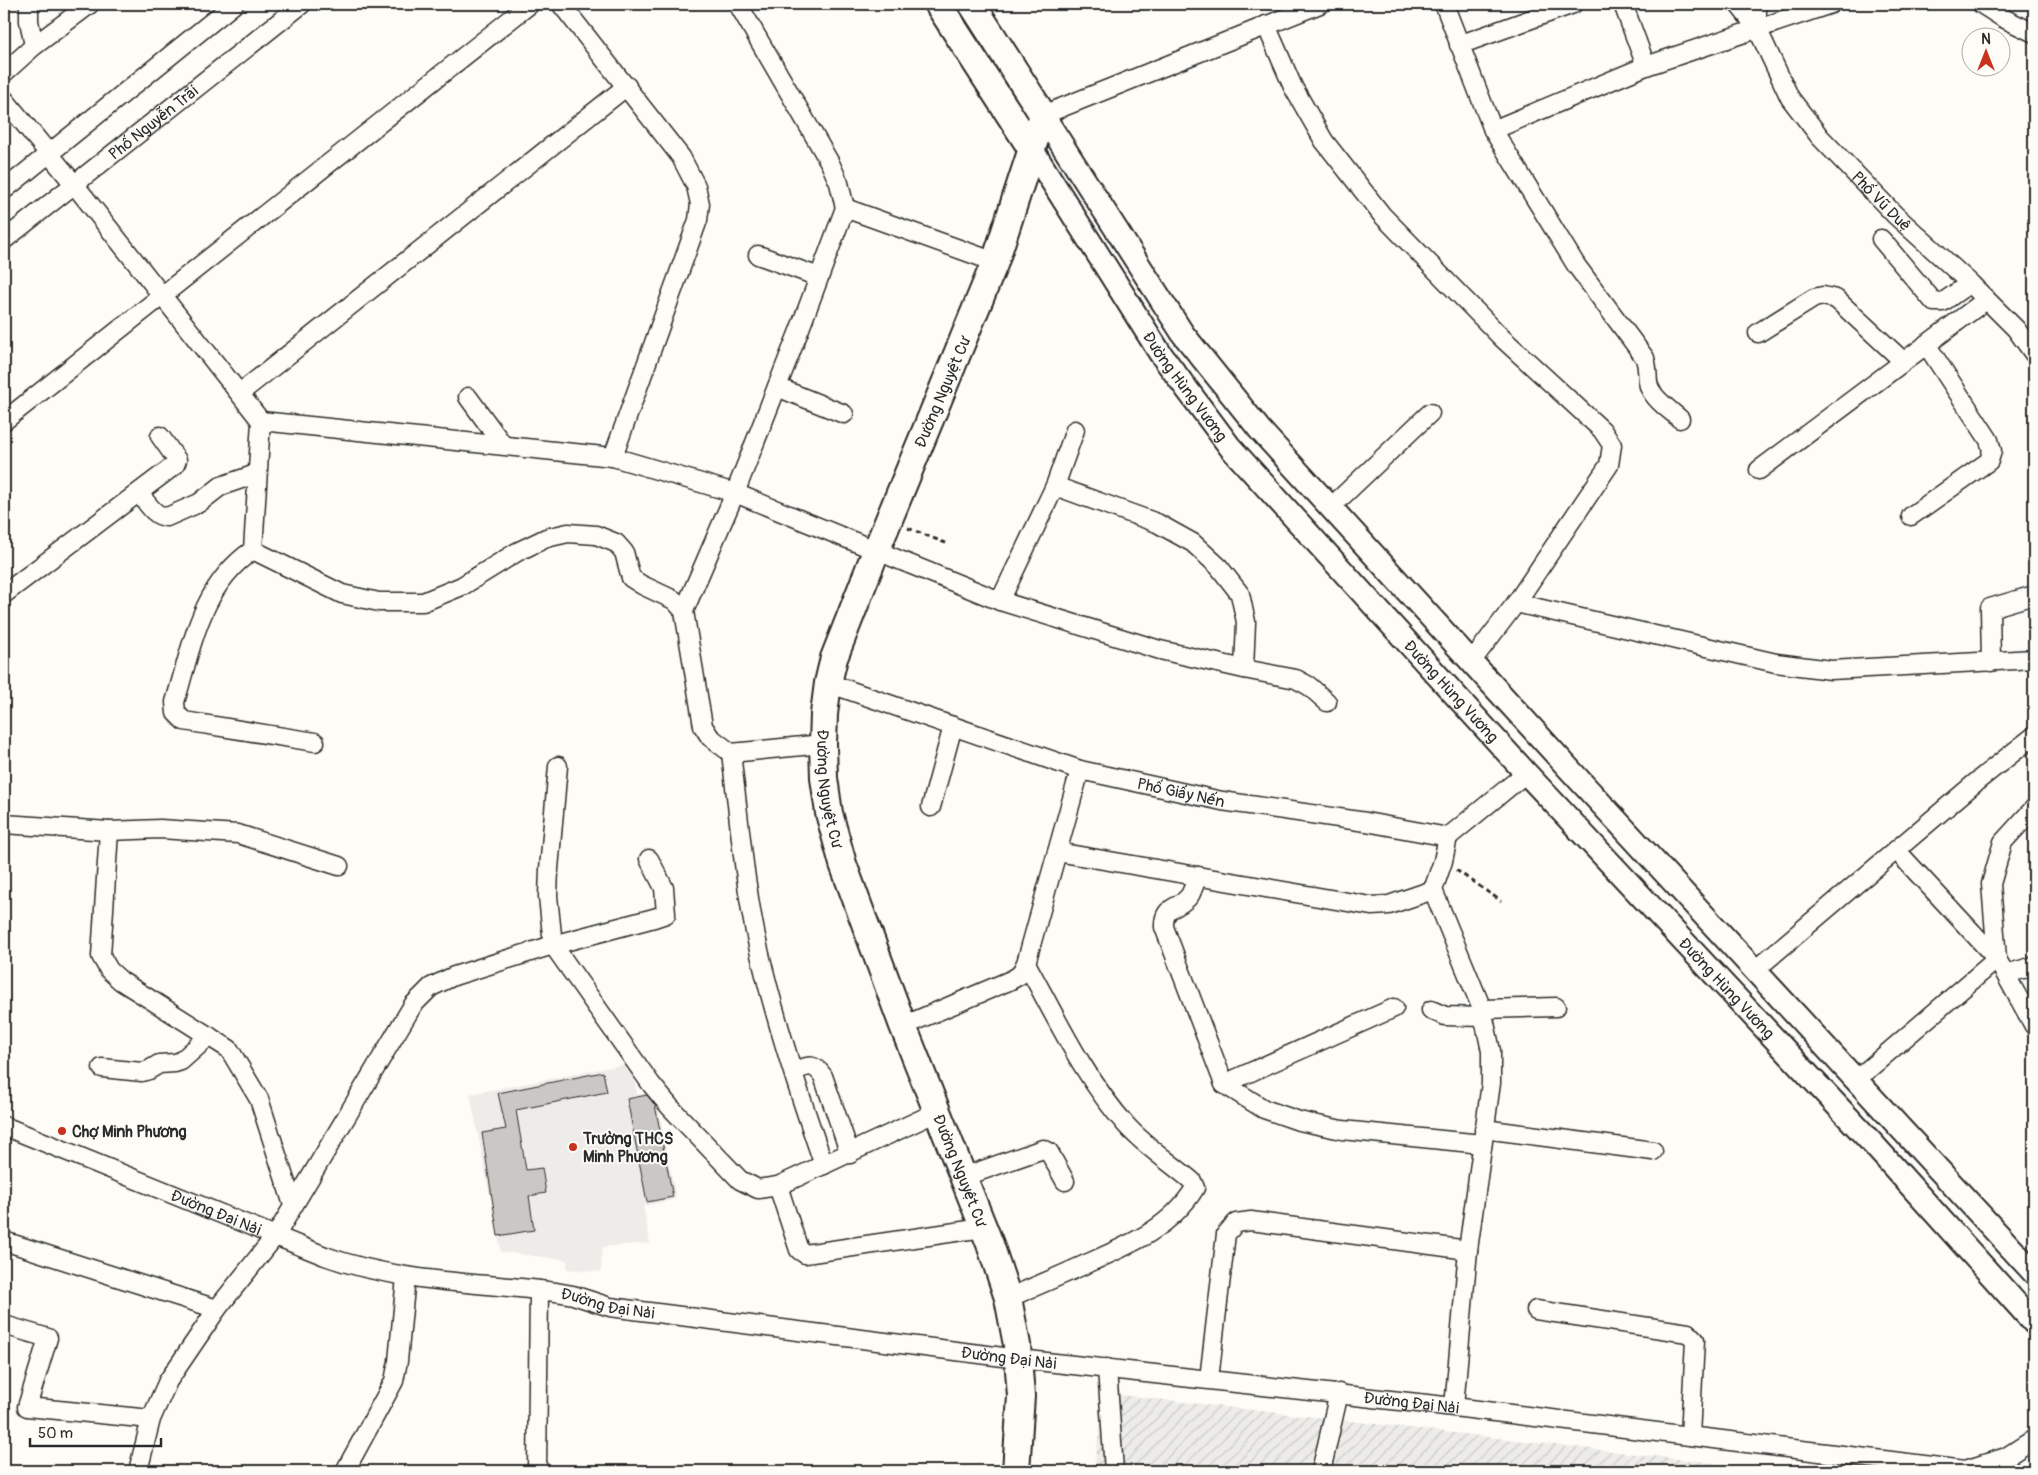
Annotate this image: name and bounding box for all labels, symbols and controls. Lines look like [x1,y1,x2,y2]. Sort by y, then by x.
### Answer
north arrow [1960,28,2010,78]
text: N [1981,31,1991,48]
street label: Phố Nguyễn Trãi [105,81,202,164]
street label: Phố Vũ Duệ [1847,167,1915,236]
street label: Đường Hùng Vương [1138,328,1231,446]
street label: Đường Nguyệt Cư [910,332,976,451]
street label: Đường Hùng Vương [1399,636,1502,747]
street label: Đường Nguyệt Cư [812,729,847,852]
street label: Phố Giấy Nến [1135,774,1226,812]
street label: Đường Hùng Vương [1674,934,1779,1043]
street label: Đường Nguyệt Cư [928,1111,992,1231]
place label: Chợ Minh Phương [72,1122,187,1142]
marker: Chợ Minh Phương [56,1125,68,1137]
place label: Trường THCS Minh Phương [582,1129,673,1167]
marker: Trường THCS Minh Phương [567,1141,579,1153]
street label: Đường Đại Nải [168,1186,264,1240]
street label: Đường Đại Nải [559,1284,656,1324]
street label: Đường Đại Nải [960,1343,1058,1374]
street label: Đường Đại Nải [1363,1388,1460,1419]
scale bar [30,1415,161,1447]
text: 50 m [38,1424,73,1443]

